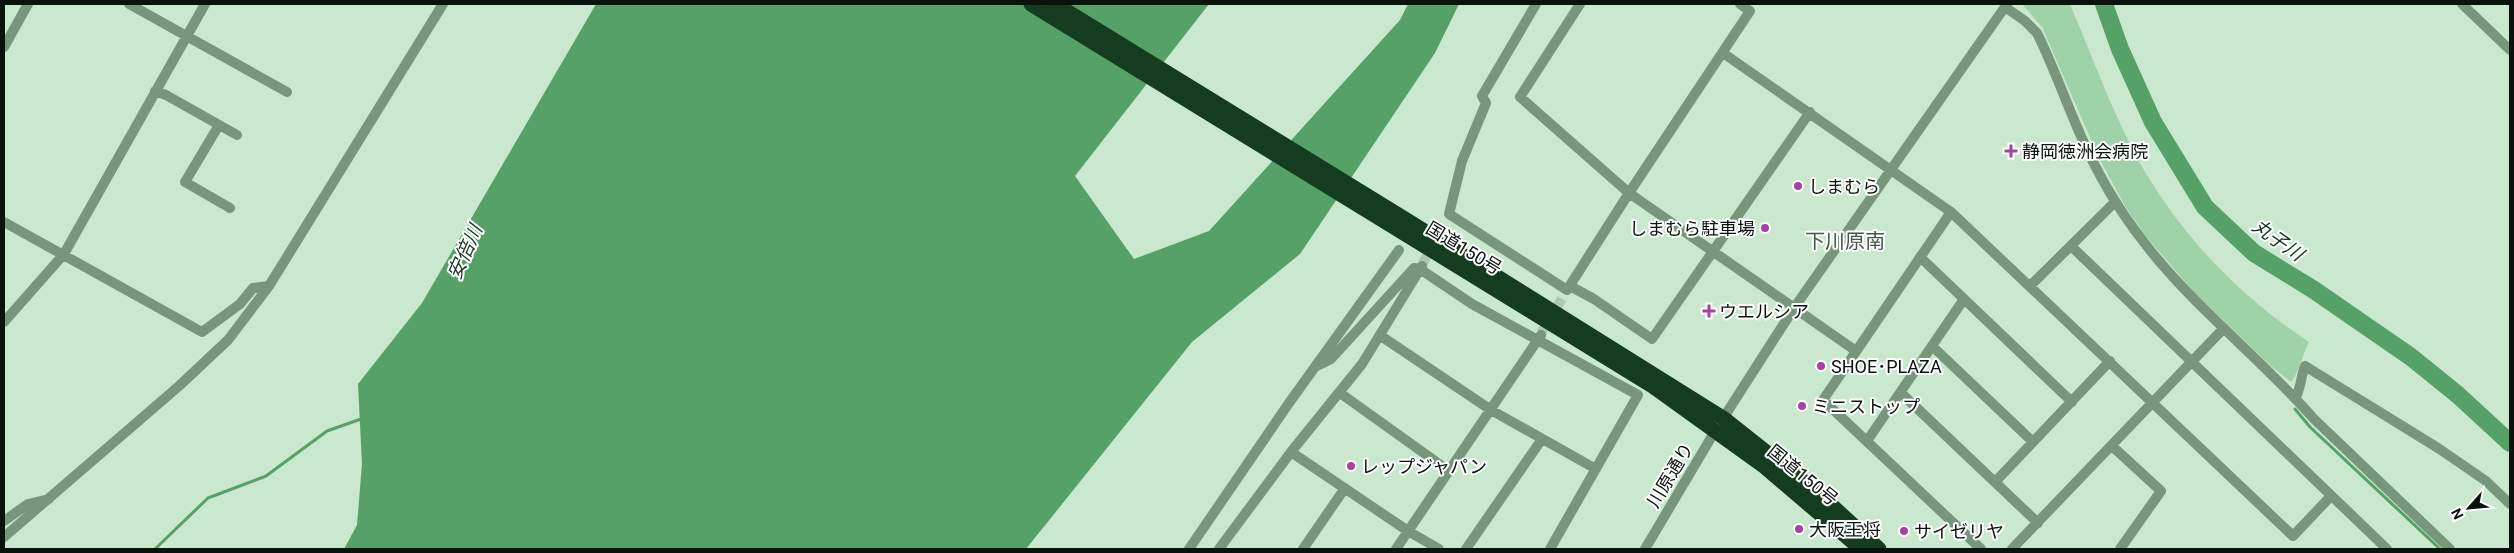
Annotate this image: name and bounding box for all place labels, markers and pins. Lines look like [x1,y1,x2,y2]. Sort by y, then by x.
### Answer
place label: 静岡徳洲会病院 [2022,141,2148,162]
marker: 静岡徳洲会病院 [2004,144,2018,158]
place label: しまむら [1808,176,1880,197]
marker: しまむら [1792,180,1804,192]
place label: しまむら駐車場 [1629,218,1755,239]
marker: しまむら駐車場 [1759,222,1771,234]
place label: ウエルシア [1719,301,1809,322]
marker: ウエルシア [1703,305,1715,317]
place label: SHOE･PLAZA [1831,356,1942,377]
marker: SHOE･PLAZA [1815,360,1827,372]
place label: ミニストップ [1812,396,1920,417]
marker: ミニストップ [1796,400,1808,412]
place label: レップジャパン [1361,456,1487,477]
marker: レップジャパン [1345,460,1357,472]
place label: 大阪王将 [1809,519,1881,540]
place label: サイゼリヤ [1914,521,2004,542]
marker: 大阪王将 [1793,523,1805,535]
marker: サイゼリヤ [1898,525,1910,537]

